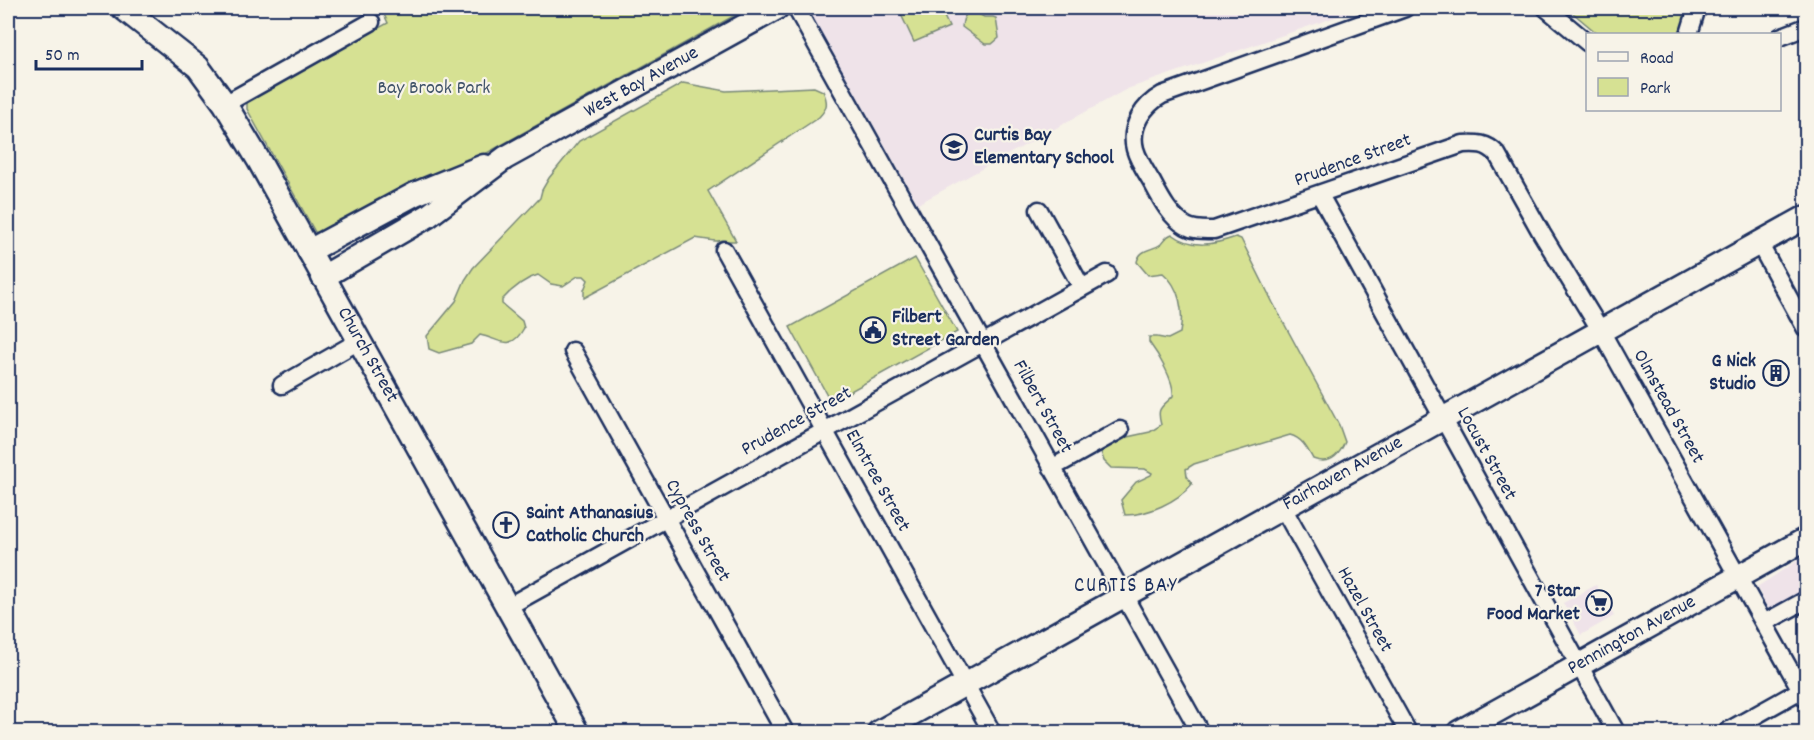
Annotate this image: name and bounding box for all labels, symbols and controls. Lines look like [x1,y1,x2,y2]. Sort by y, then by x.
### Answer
scale bar [36,33,142,71]
legend [1586,33,1781,111]
street label: West Bay Avenue [579,40,704,126]
text: 50 m [45,44,80,69]
text: Road [1640,47,1674,72]
park label: Bay Brook Park [377,75,491,103]
text: Park [1640,77,1671,102]
place label: Curtis Bay Elementary School [974,122,1114,173]
street label: Prudence Street [1291,127,1415,195]
school or university icon: Curtis Bay Elementary School [939,132,969,162]
street label: Church Street [329,302,405,408]
place label: Filbert Street Garden [892,304,1000,355]
public building icon: Filbert Street Garden [858,315,888,345]
street label: Olmstead Street [1625,345,1711,469]
place label: G Nick Studio [1709,348,1756,399]
street label: Filbert Street [1005,355,1079,459]
building icon: G Nick Studio [1761,358,1791,388]
street label: Prudence Street [737,380,857,464]
street label: Locust Street [1449,402,1523,506]
street label: Elmtree Street [837,425,917,537]
street label: Fairhaven Avenue [1278,429,1409,519]
street label: Cypress Street [657,475,737,587]
place label: Saint Athanasius Catholic Church [526,500,654,551]
church icon: Saint Athanasius Catholic Church [491,510,521,540]
street label: Hazel Street [1329,562,1399,658]
district label: CURTIS BAY [1074,572,1178,602]
place label: 7 Star Food Market [1486,578,1581,629]
supermarket icon: 7 Star Food Market [1584,588,1614,618]
street label: Pennington Avenue [1563,589,1701,683]

